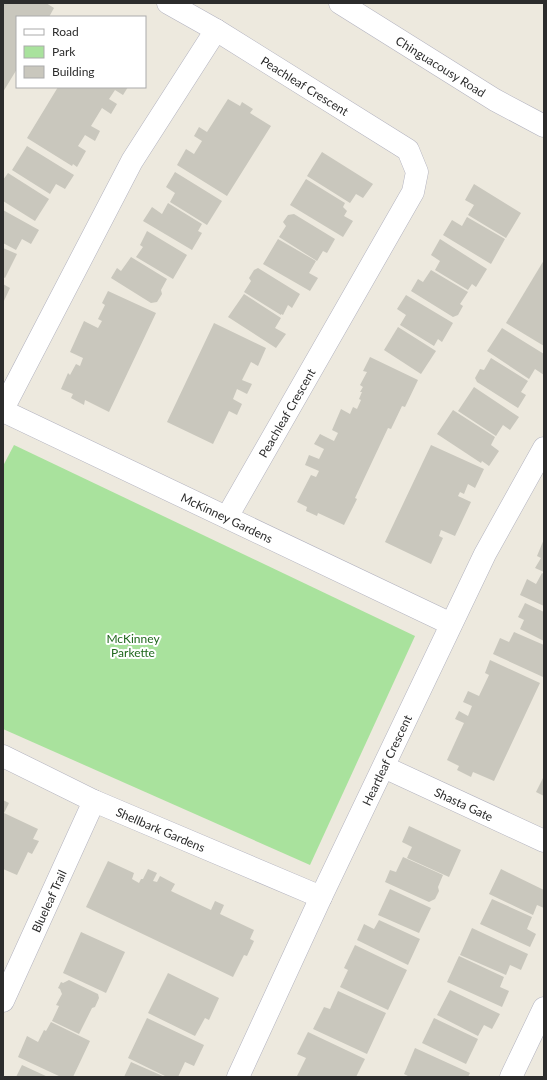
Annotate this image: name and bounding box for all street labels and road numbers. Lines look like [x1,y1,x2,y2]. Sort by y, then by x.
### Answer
street label: Chinguacousy Road [393,32,489,100]
street label: Peachleaf Crescent [258,53,352,119]
street label: Peachleaf Crescent [255,365,319,460]
street label: McKinney Gardens [179,489,275,546]
street label: Heartleaf Crescent [358,712,415,808]
street label: Shasta Gate [432,784,496,824]
street label: Shellbark Gardens [114,804,208,855]
street label: Blueleaf Trail [28,867,69,935]

